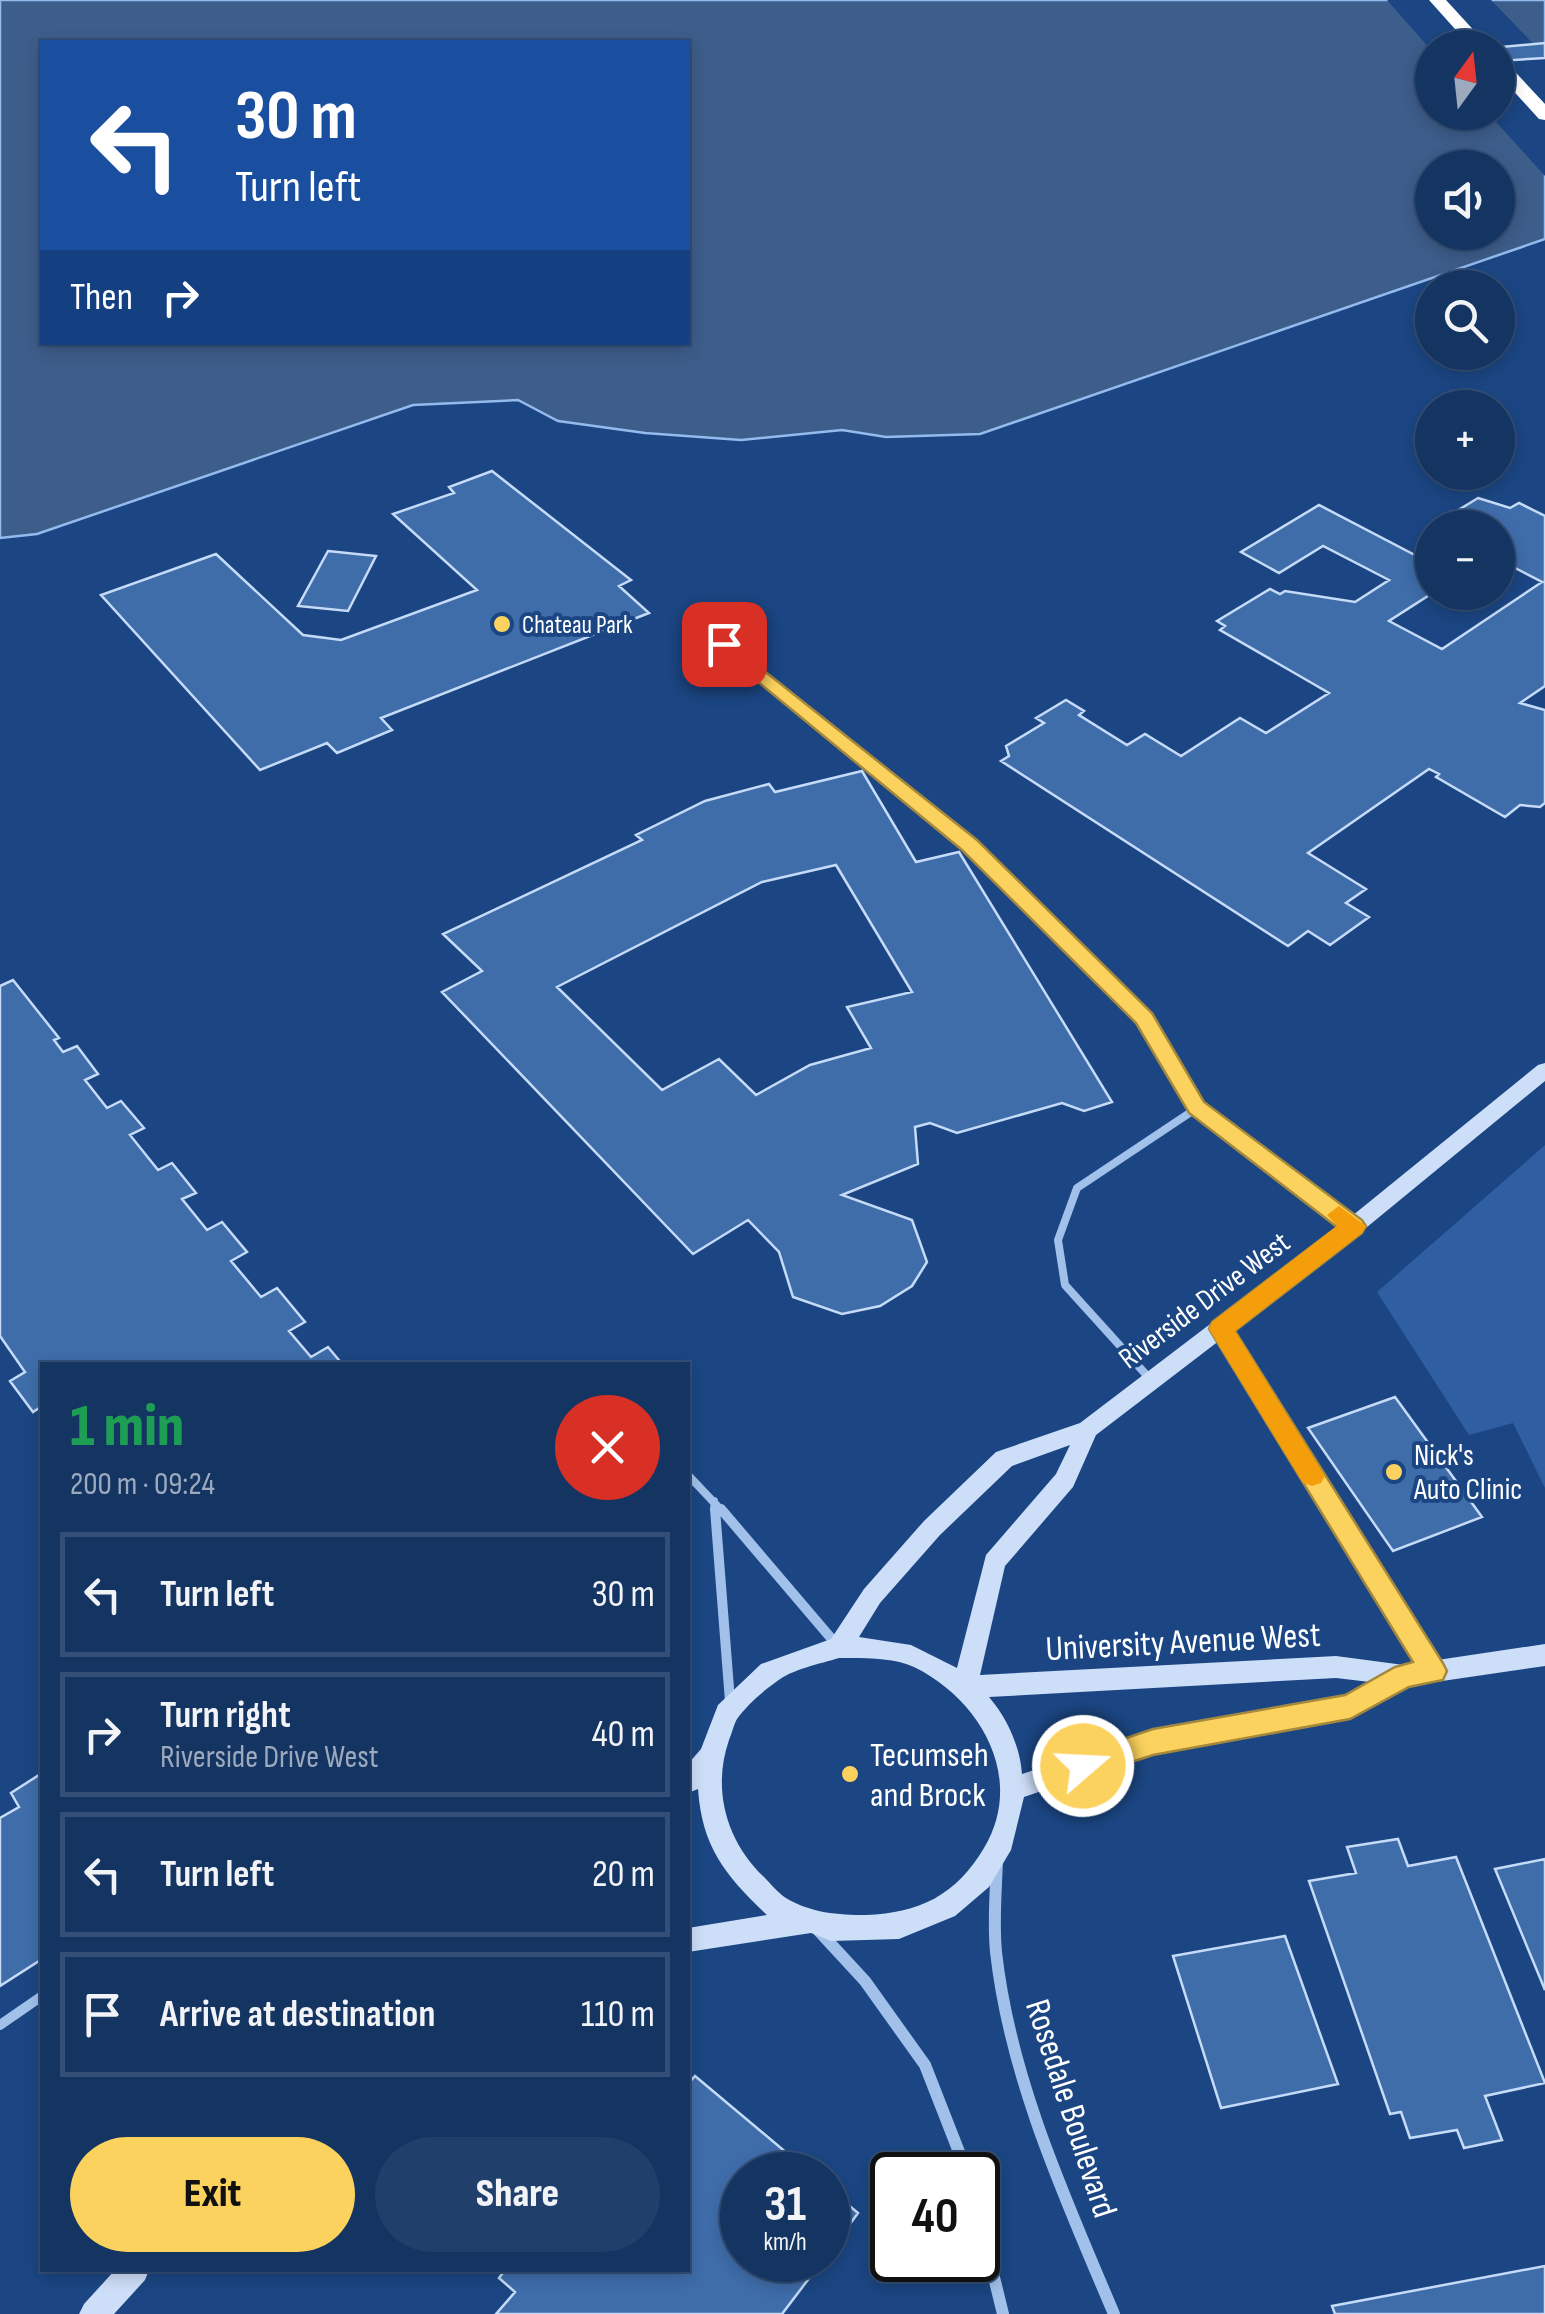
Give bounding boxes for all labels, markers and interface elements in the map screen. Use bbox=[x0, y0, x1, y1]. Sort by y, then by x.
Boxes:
north arrow bbox=[1415, 30, 1515, 130]
map controls bbox=[1415, 30, 1515, 610]
text: 30 m bbox=[235, 75, 357, 159]
icon: left bbox=[70, 80, 200, 210]
button: sound bbox=[1415, 150, 1515, 250]
text: Turn left bbox=[235, 160, 361, 215]
icon: right bbox=[153, 270, 208, 325]
button: search bbox=[1415, 270, 1515, 370]
text: Then bbox=[70, 275, 133, 320]
button: + bbox=[1415, 390, 1515, 490]
button: − bbox=[1415, 510, 1515, 610]
pin bbox=[682, 602, 767, 687]
place label: Chateau Park bbox=[522, 610, 633, 641]
marker: Chateau Park bbox=[491, 613, 513, 635]
icon: arrive bbox=[697, 617, 752, 672]
street label: Riverside Drive West bbox=[1112, 1225, 1297, 1377]
text: 1 min bbox=[70, 1391, 184, 1463]
button: close bbox=[555, 1395, 660, 1500]
place label: Nick's Auto Clinic bbox=[1413, 1438, 1522, 1508]
marker: Nick's Auto Clinic bbox=[1383, 1461, 1405, 1483]
text: 200 m · 09:24 bbox=[70, 1465, 215, 1504]
icon: left bbox=[75, 1567, 130, 1622]
text: Turn left bbox=[160, 1572, 274, 1617]
text: 30 m bbox=[592, 1572, 655, 1617]
street label: University Avenue West bbox=[1045, 1614, 1322, 1671]
text: Turn right bbox=[160, 1693, 291, 1738]
icon: right bbox=[75, 1707, 130, 1762]
text: 40 m bbox=[592, 1712, 655, 1757]
position arrow bbox=[1031, 1714, 1135, 1818]
place label: Tecumseh and Brock bbox=[870, 1734, 989, 1817]
text: Riverside Drive West bbox=[160, 1738, 379, 1777]
marker: Tecumseh and Brock bbox=[839, 1763, 861, 1785]
icon: left bbox=[75, 1847, 130, 1902]
text: Turn left bbox=[160, 1852, 274, 1897]
text: 20 m bbox=[592, 1852, 655, 1897]
icon: arrive bbox=[75, 1987, 130, 2042]
text: Arrive at destination bbox=[160, 1992, 435, 2037]
text: 110 m bbox=[581, 1992, 655, 2037]
street label: Rosedale Boulevard bbox=[1015, 1994, 1126, 2223]
button: Exit bbox=[70, 2137, 355, 2252]
button: Share bbox=[375, 2137, 660, 2252]
speed limit sign: 40 bbox=[870, 2152, 1000, 2282]
text: 31 bbox=[764, 2175, 806, 2235]
text: km/h bbox=[763, 2227, 807, 2258]

